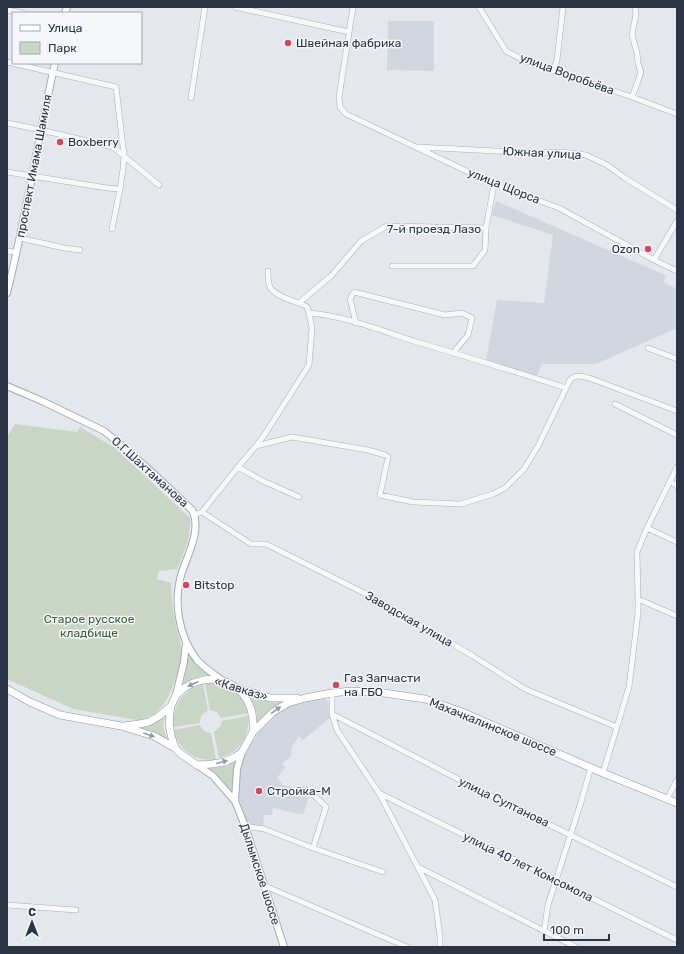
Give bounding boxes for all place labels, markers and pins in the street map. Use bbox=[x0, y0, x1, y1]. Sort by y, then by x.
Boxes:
place label: Швейная фабрика bbox=[296, 36, 401, 50]
marker: Швейная фабрика bbox=[283, 38, 293, 48]
place label: Boxberry bbox=[68, 135, 119, 149]
marker: Boxberry bbox=[55, 137, 65, 147]
place label: Ozon bbox=[612, 242, 640, 256]
marker: Ozon bbox=[643, 244, 653, 254]
place label: Bitstop bbox=[194, 578, 234, 592]
marker: Bitstop bbox=[181, 580, 191, 590]
place label: Газ Запчасти на ГБО bbox=[344, 671, 420, 699]
marker: Газ Запчасти на ГБО bbox=[331, 680, 341, 690]
place label: Стройка-М bbox=[267, 784, 331, 798]
marker: Стройка-М bbox=[254, 786, 264, 796]

